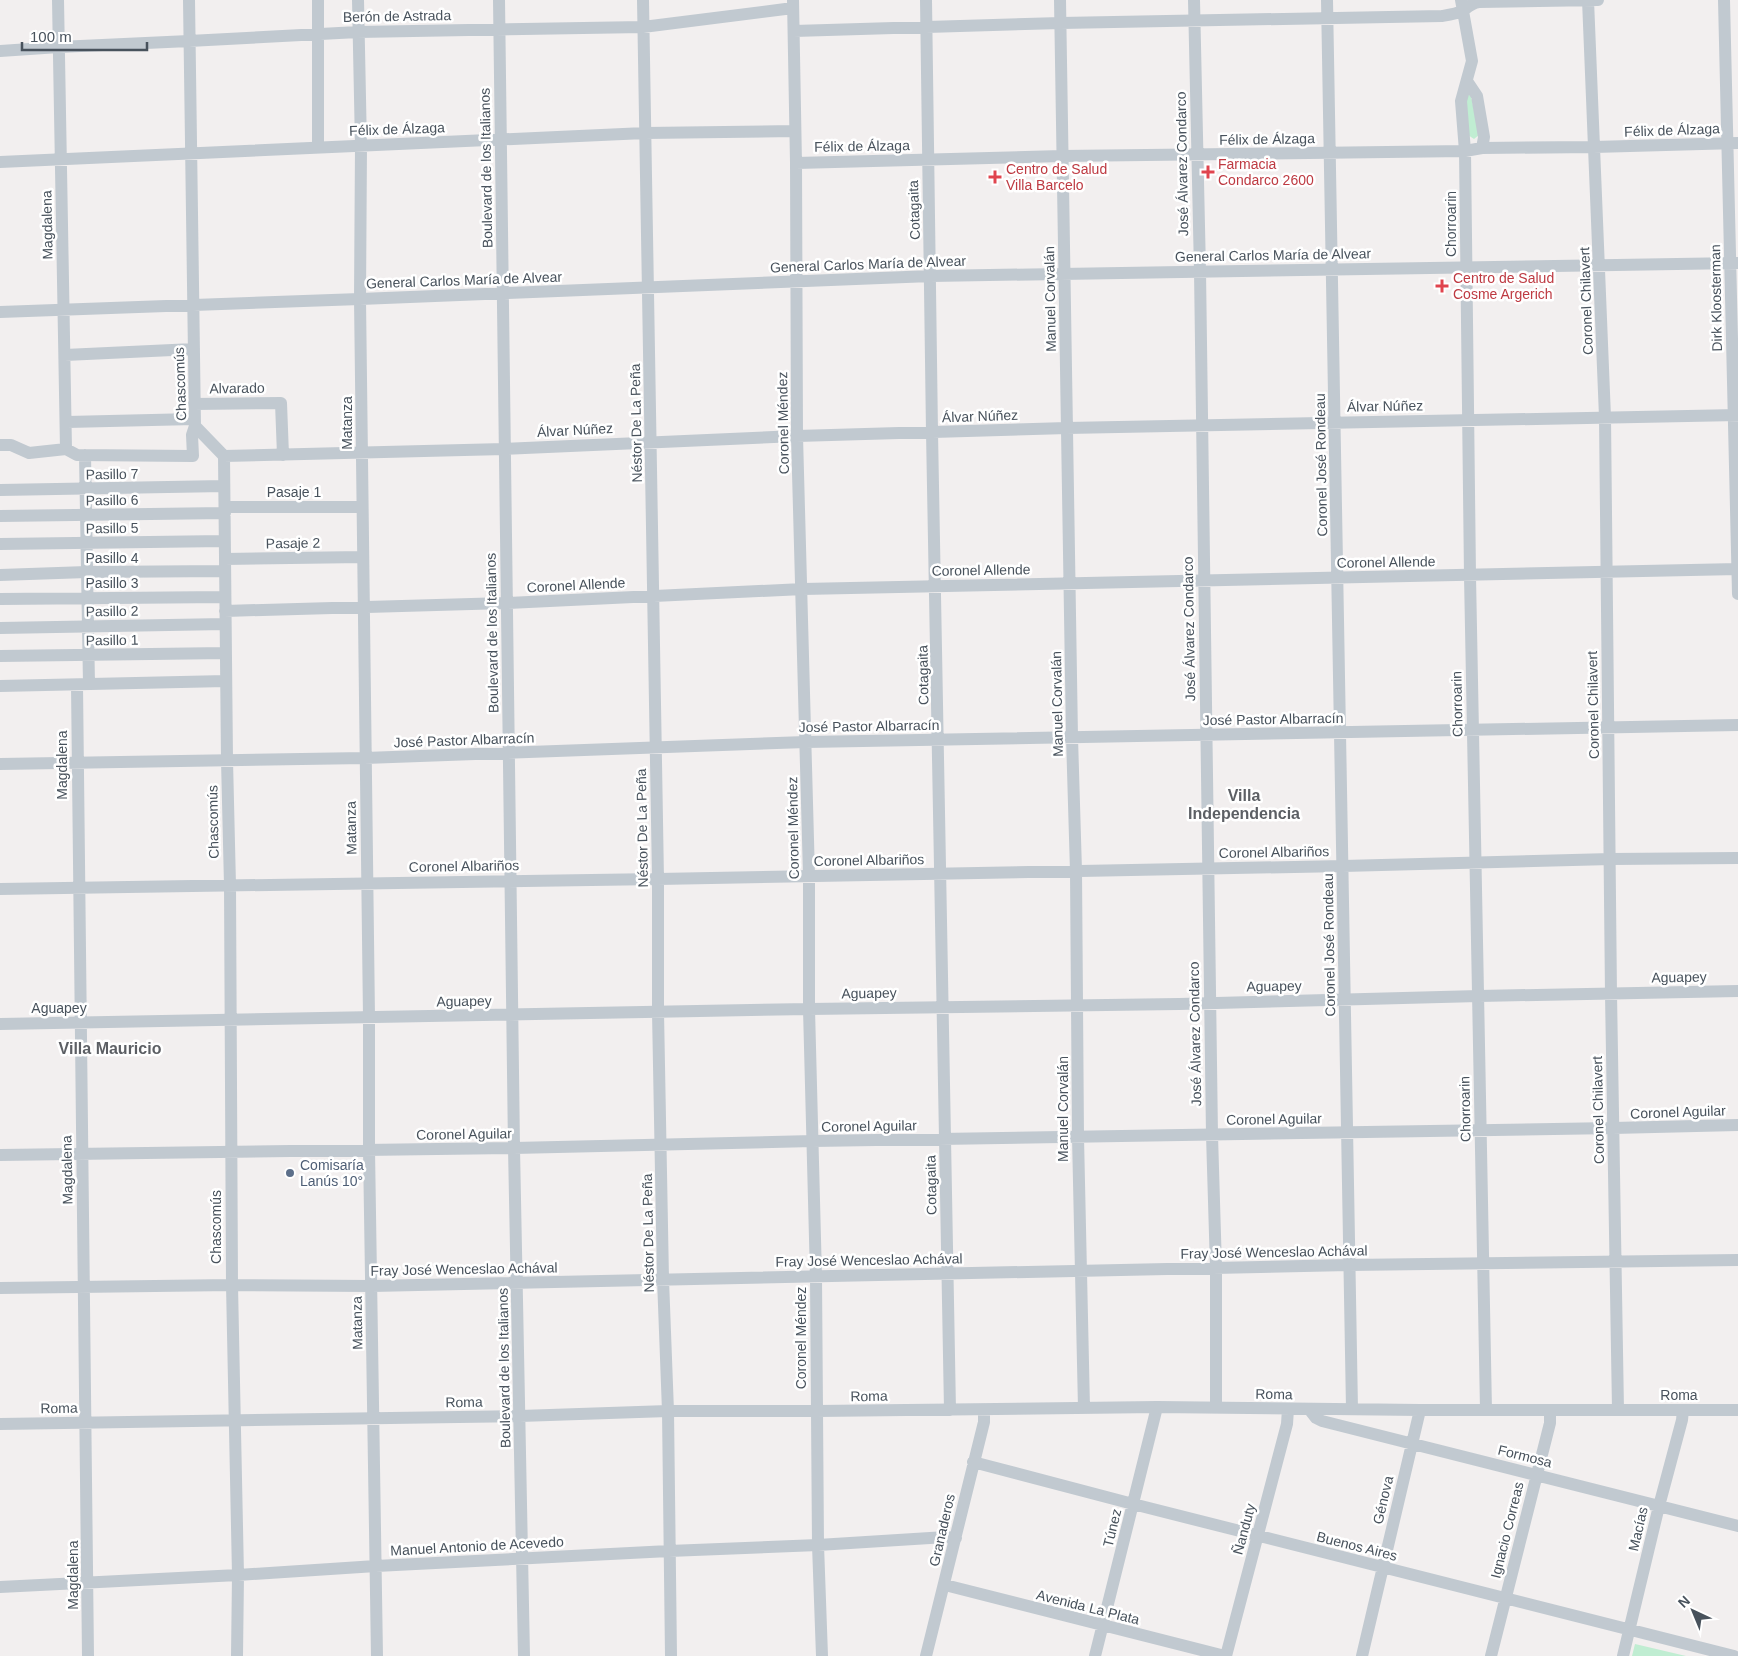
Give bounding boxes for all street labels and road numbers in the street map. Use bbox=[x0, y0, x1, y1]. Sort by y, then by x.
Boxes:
street label: Berón de Astrada bbox=[343, 7, 451, 25]
street label: Boulevard de los Italianos bbox=[477, 88, 495, 248]
street label: José Álvarez Condarco bbox=[1173, 91, 1191, 237]
street label: Félix de Álzaga bbox=[349, 119, 445, 139]
street label: Félix de Álzaga bbox=[1624, 120, 1720, 140]
street label: Félix de Álzaga bbox=[1219, 130, 1315, 148]
street label: Félix de Álzaga bbox=[814, 137, 910, 155]
street label: Cotagaita bbox=[905, 180, 923, 240]
street label: Magdalena bbox=[38, 190, 56, 260]
street label: Chorroarin bbox=[1443, 191, 1459, 257]
street label: Dirk Kloosterman bbox=[1707, 244, 1725, 352]
street label: General Carlos María de Alvear bbox=[1175, 245, 1372, 265]
street label: Manuel Corvalán bbox=[1041, 246, 1059, 352]
street label: Coronel Chilavert bbox=[1576, 247, 1596, 355]
street label: General Carlos María de Alvear bbox=[770, 253, 967, 275]
street label: General Carlos María de Alvear bbox=[366, 269, 563, 291]
street label: Chascomús bbox=[171, 347, 189, 421]
street label: Néstor De La Peña bbox=[627, 363, 645, 483]
street label: Coronel Méndez bbox=[774, 372, 792, 474]
street label: Alvarado bbox=[209, 380, 265, 396]
street label: Coronel José Rondeau bbox=[1312, 393, 1330, 537]
street label: Matanza bbox=[339, 396, 355, 450]
street label: Álvar Núñez bbox=[1347, 397, 1423, 415]
street label: Álvar Núñez bbox=[942, 407, 1018, 425]
street label: Álvar Núñez bbox=[537, 420, 613, 440]
street label: Pasillo 7 bbox=[85, 466, 139, 482]
street label: Pasaje 1 bbox=[267, 484, 321, 500]
street label: Pasillo 6 bbox=[85, 492, 139, 508]
street label: Pasillo 5 bbox=[85, 520, 139, 536]
street label: Pasaje 2 bbox=[266, 535, 321, 551]
street label: Pasillo 4 bbox=[86, 550, 139, 566]
street label: Boulevard de los Italianos bbox=[483, 553, 501, 713]
street label: Coronel Allende bbox=[1336, 553, 1436, 571]
street label: José Álvarez Condarco bbox=[1180, 556, 1198, 702]
street label: Coronel Allende bbox=[931, 561, 1031, 579]
street label: Coronel Allende bbox=[526, 574, 626, 596]
street label: Pasillo 3 bbox=[86, 575, 139, 591]
street label: Pasillo 2 bbox=[85, 603, 139, 619]
street label: Pasillo 1 bbox=[85, 632, 139, 648]
street label: Cotagaita bbox=[914, 645, 932, 705]
street label: Manuel Corvalán bbox=[1048, 651, 1066, 757]
street label: Coronel Chilavert bbox=[1584, 651, 1602, 759]
street label: Chorroarin bbox=[1448, 671, 1466, 737]
street label: José Pastor Albarracín bbox=[1202, 710, 1344, 728]
street label: José Pastor Albarracín bbox=[798, 717, 940, 735]
street label: Magdalena bbox=[54, 730, 70, 800]
street label: José Pastor Albarracín bbox=[393, 730, 535, 750]
street label: Néstor De La Peña bbox=[633, 768, 651, 888]
street label: Coronel Méndez bbox=[784, 777, 802, 879]
street label: Chascomús bbox=[204, 785, 222, 859]
street label: Matanza bbox=[343, 801, 359, 855]
street label: Coronel Albariños bbox=[1219, 843, 1329, 861]
street label: Coronel Albariños bbox=[814, 851, 924, 869]
street label: Coronel Albariños bbox=[409, 857, 519, 875]
street label: Coronel José Rondeau bbox=[1320, 873, 1338, 1017]
street label: José Álvarez Condarco bbox=[1186, 961, 1204, 1107]
street label: Aguapey bbox=[1651, 969, 1707, 985]
street label: Aguapey bbox=[1246, 978, 1302, 994]
street label: Aguapey bbox=[841, 985, 897, 1001]
street label: Aguapey bbox=[436, 993, 492, 1009]
street label: Aguapey bbox=[31, 1000, 87, 1016]
street label: Manuel Corvalán bbox=[1055, 1056, 1071, 1162]
street label: Coronel Chilavert bbox=[1589, 1056, 1607, 1164]
street label: Chorroarin bbox=[1456, 1076, 1474, 1142]
street label: Coronel Aguilar bbox=[1630, 1102, 1726, 1122]
street label: Coronel Aguilar bbox=[1226, 1110, 1322, 1128]
street label: Coronel Aguilar bbox=[821, 1117, 917, 1135]
street label: Coronel Aguilar bbox=[416, 1125, 512, 1143]
street label: Magdalena bbox=[58, 1135, 76, 1205]
street label: Cotagaita bbox=[922, 1155, 940, 1215]
street label: Néstor De La Peña bbox=[639, 1173, 657, 1293]
street label: Chascomús bbox=[208, 1190, 224, 1264]
street label: Fray José Wenceslao Achával bbox=[1180, 1242, 1368, 1262]
street label: Fray José Wenceslao Achával bbox=[775, 1250, 963, 1270]
street label: Fray José Wenceslao Achával bbox=[370, 1259, 558, 1279]
street label: Coronel Méndez bbox=[793, 1287, 809, 1389]
street label: Boulevard de los Italianos bbox=[495, 1288, 513, 1448]
street label: Matanza bbox=[349, 1296, 365, 1350]
street label: Roma bbox=[1255, 1386, 1293, 1402]
street label: Roma bbox=[1660, 1387, 1698, 1403]
street label: Roma bbox=[850, 1388, 888, 1404]
street label: Roma bbox=[445, 1394, 483, 1410]
street label: Roma bbox=[40, 1400, 78, 1416]
street label: Formosa bbox=[1496, 1442, 1554, 1470]
street label: Génova bbox=[1370, 1474, 1396, 1526]
street label: Ignacio Correas bbox=[1487, 1480, 1527, 1580]
street label: Granaderos bbox=[926, 1492, 958, 1568]
street label: Ñanduty bbox=[1230, 1502, 1258, 1556]
street label: Macías bbox=[1625, 1505, 1651, 1553]
street label: Túnez bbox=[1100, 1507, 1124, 1549]
street label: Buenos Aires bbox=[1315, 1528, 1399, 1564]
street label: Manuel Antonio de Acevedo bbox=[390, 1533, 564, 1559]
street label: Magdalena bbox=[65, 1540, 81, 1610]
street label: Avenida La Plata bbox=[1035, 1586, 1141, 1628]

